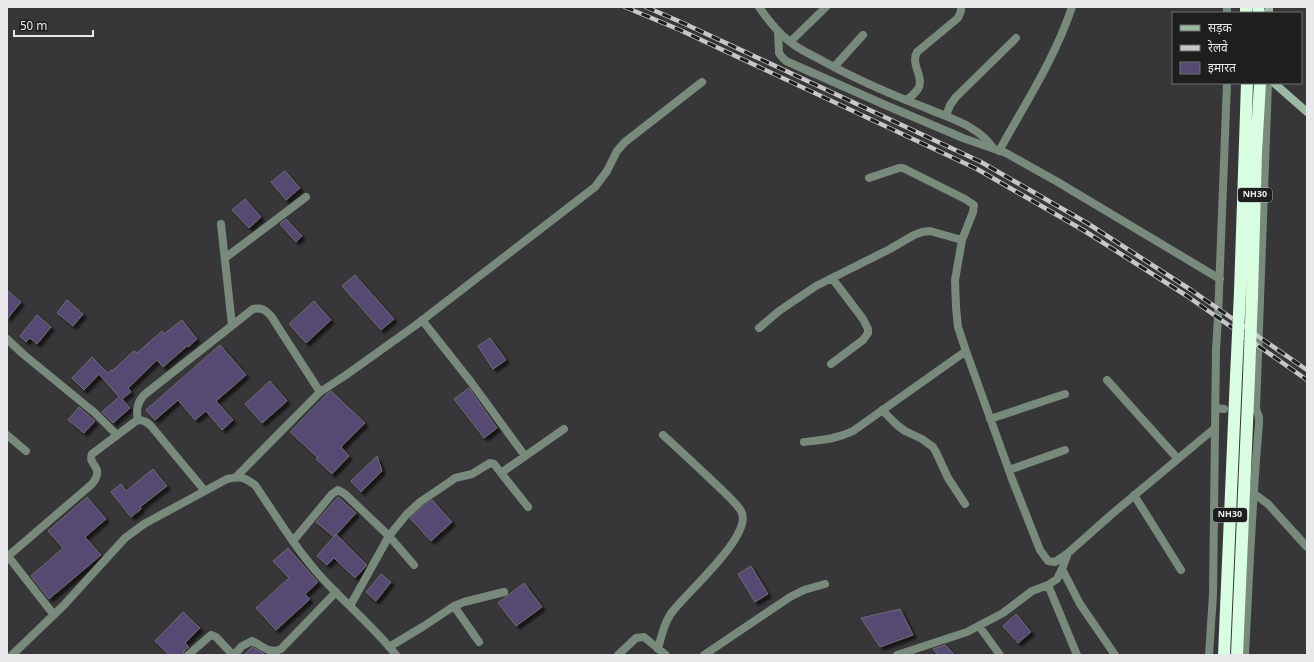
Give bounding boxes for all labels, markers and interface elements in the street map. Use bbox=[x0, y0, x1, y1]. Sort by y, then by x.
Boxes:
scale bar bbox=[14, 12, 93, 38]
legend bbox=[1172, 12, 1302, 84]
text: 50 m bbox=[20, 19, 48, 35]
text: सड़क bbox=[1208, 21, 1233, 37]
text: रेलवे bbox=[1208, 40, 1228, 57]
text: इमारत bbox=[1208, 61, 1237, 77]
road number: NH30 bbox=[1238, 188, 1272, 202]
road number: NH30 bbox=[1213, 508, 1247, 522]

